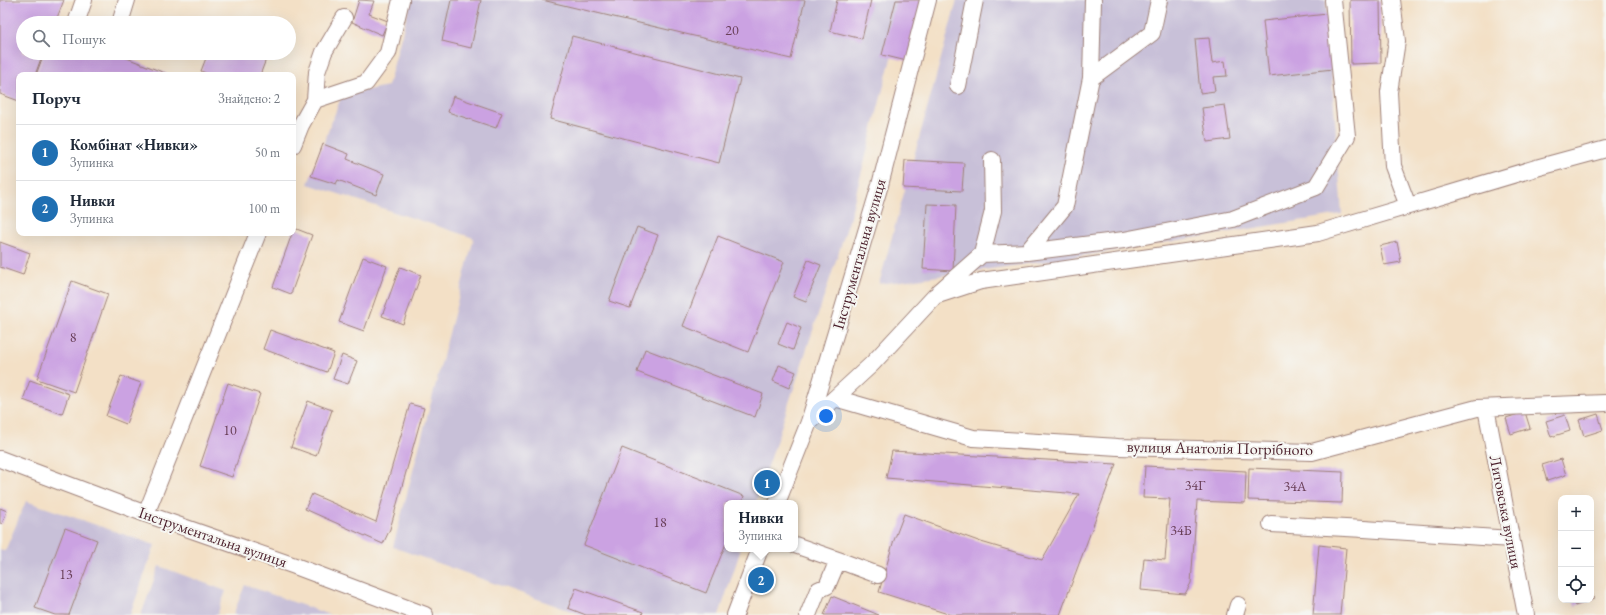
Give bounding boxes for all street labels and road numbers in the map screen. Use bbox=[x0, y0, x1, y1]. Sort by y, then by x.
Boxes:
street label: Інструментальна вулиця bbox=[827, 176, 891, 332]
street label: вулиця Анатолія Погрібного bbox=[1127, 436, 1313, 460]
street label: Литовська вулиця bbox=[1485, 453, 1527, 571]
street label: Інструментальна вулиця bbox=[136, 502, 290, 572]

